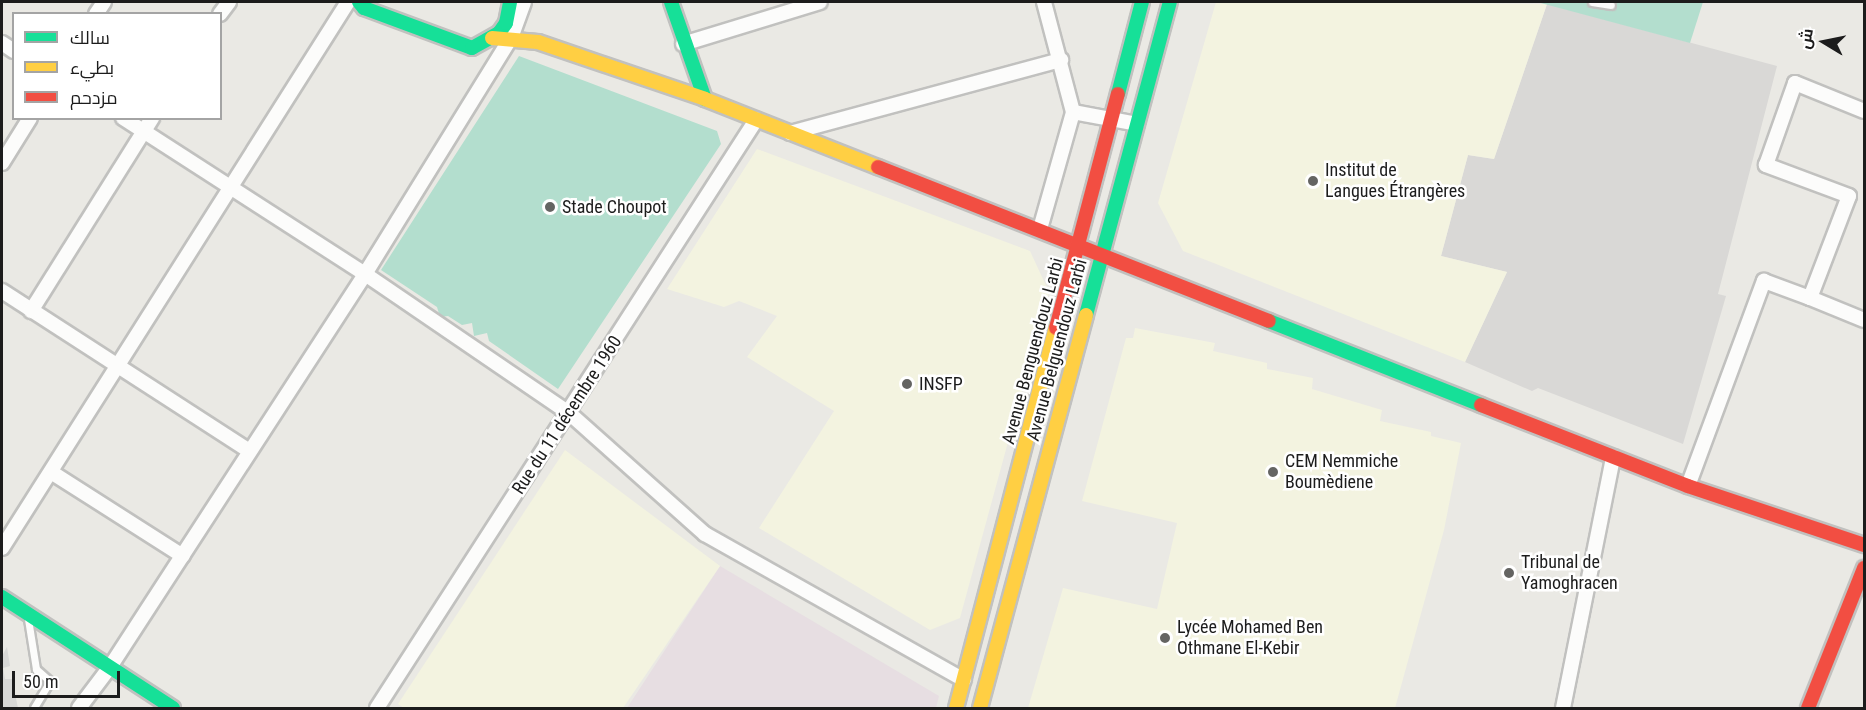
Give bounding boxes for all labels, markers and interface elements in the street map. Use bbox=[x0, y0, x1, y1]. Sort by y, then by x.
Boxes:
legend bbox=[12, 12, 222, 120]
north arrow bbox=[1794, 12, 1854, 72]
text: سالك bbox=[70, 27, 110, 48]
text: ش bbox=[1795, 27, 1817, 51]
text: بطيء bbox=[70, 57, 114, 78]
text: مزدحم bbox=[70, 87, 118, 108]
place label: Institut de Langues Étrangères bbox=[1325, 160, 1465, 202]
marker: Institut de Langues Étrangères bbox=[1306, 174, 1320, 188]
place label: Stade Choupot bbox=[562, 196, 667, 218]
marker: Stade Choupot bbox=[543, 200, 557, 214]
street label: Avenue Benguendouz Larbi bbox=[998, 255, 1068, 447]
street label: Avenue Belguendouz Larbi bbox=[1022, 257, 1092, 443]
street label: Rue du 11 décembre 1960 bbox=[508, 332, 626, 498]
place label: INSFP bbox=[919, 373, 963, 395]
marker: INSFP bbox=[900, 377, 914, 391]
place label: CEM Nemmiche Boumèdiene bbox=[1285, 451, 1398, 494]
marker: CEM Nemmiche Boumèdiene bbox=[1266, 465, 1280, 479]
place label: Tribunal de Yamoghracen bbox=[1521, 552, 1618, 594]
marker: Tribunal de Yamoghracen bbox=[1502, 566, 1516, 580]
place label: Lycée Mohamed Ben Othmane El-Kebir bbox=[1177, 617, 1323, 660]
marker: Lycée Mohamed Ben Othmane El-Kebir bbox=[1158, 631, 1172, 645]
scale bar bbox=[15, 659, 123, 697]
text: 50 m bbox=[23, 671, 58, 692]

